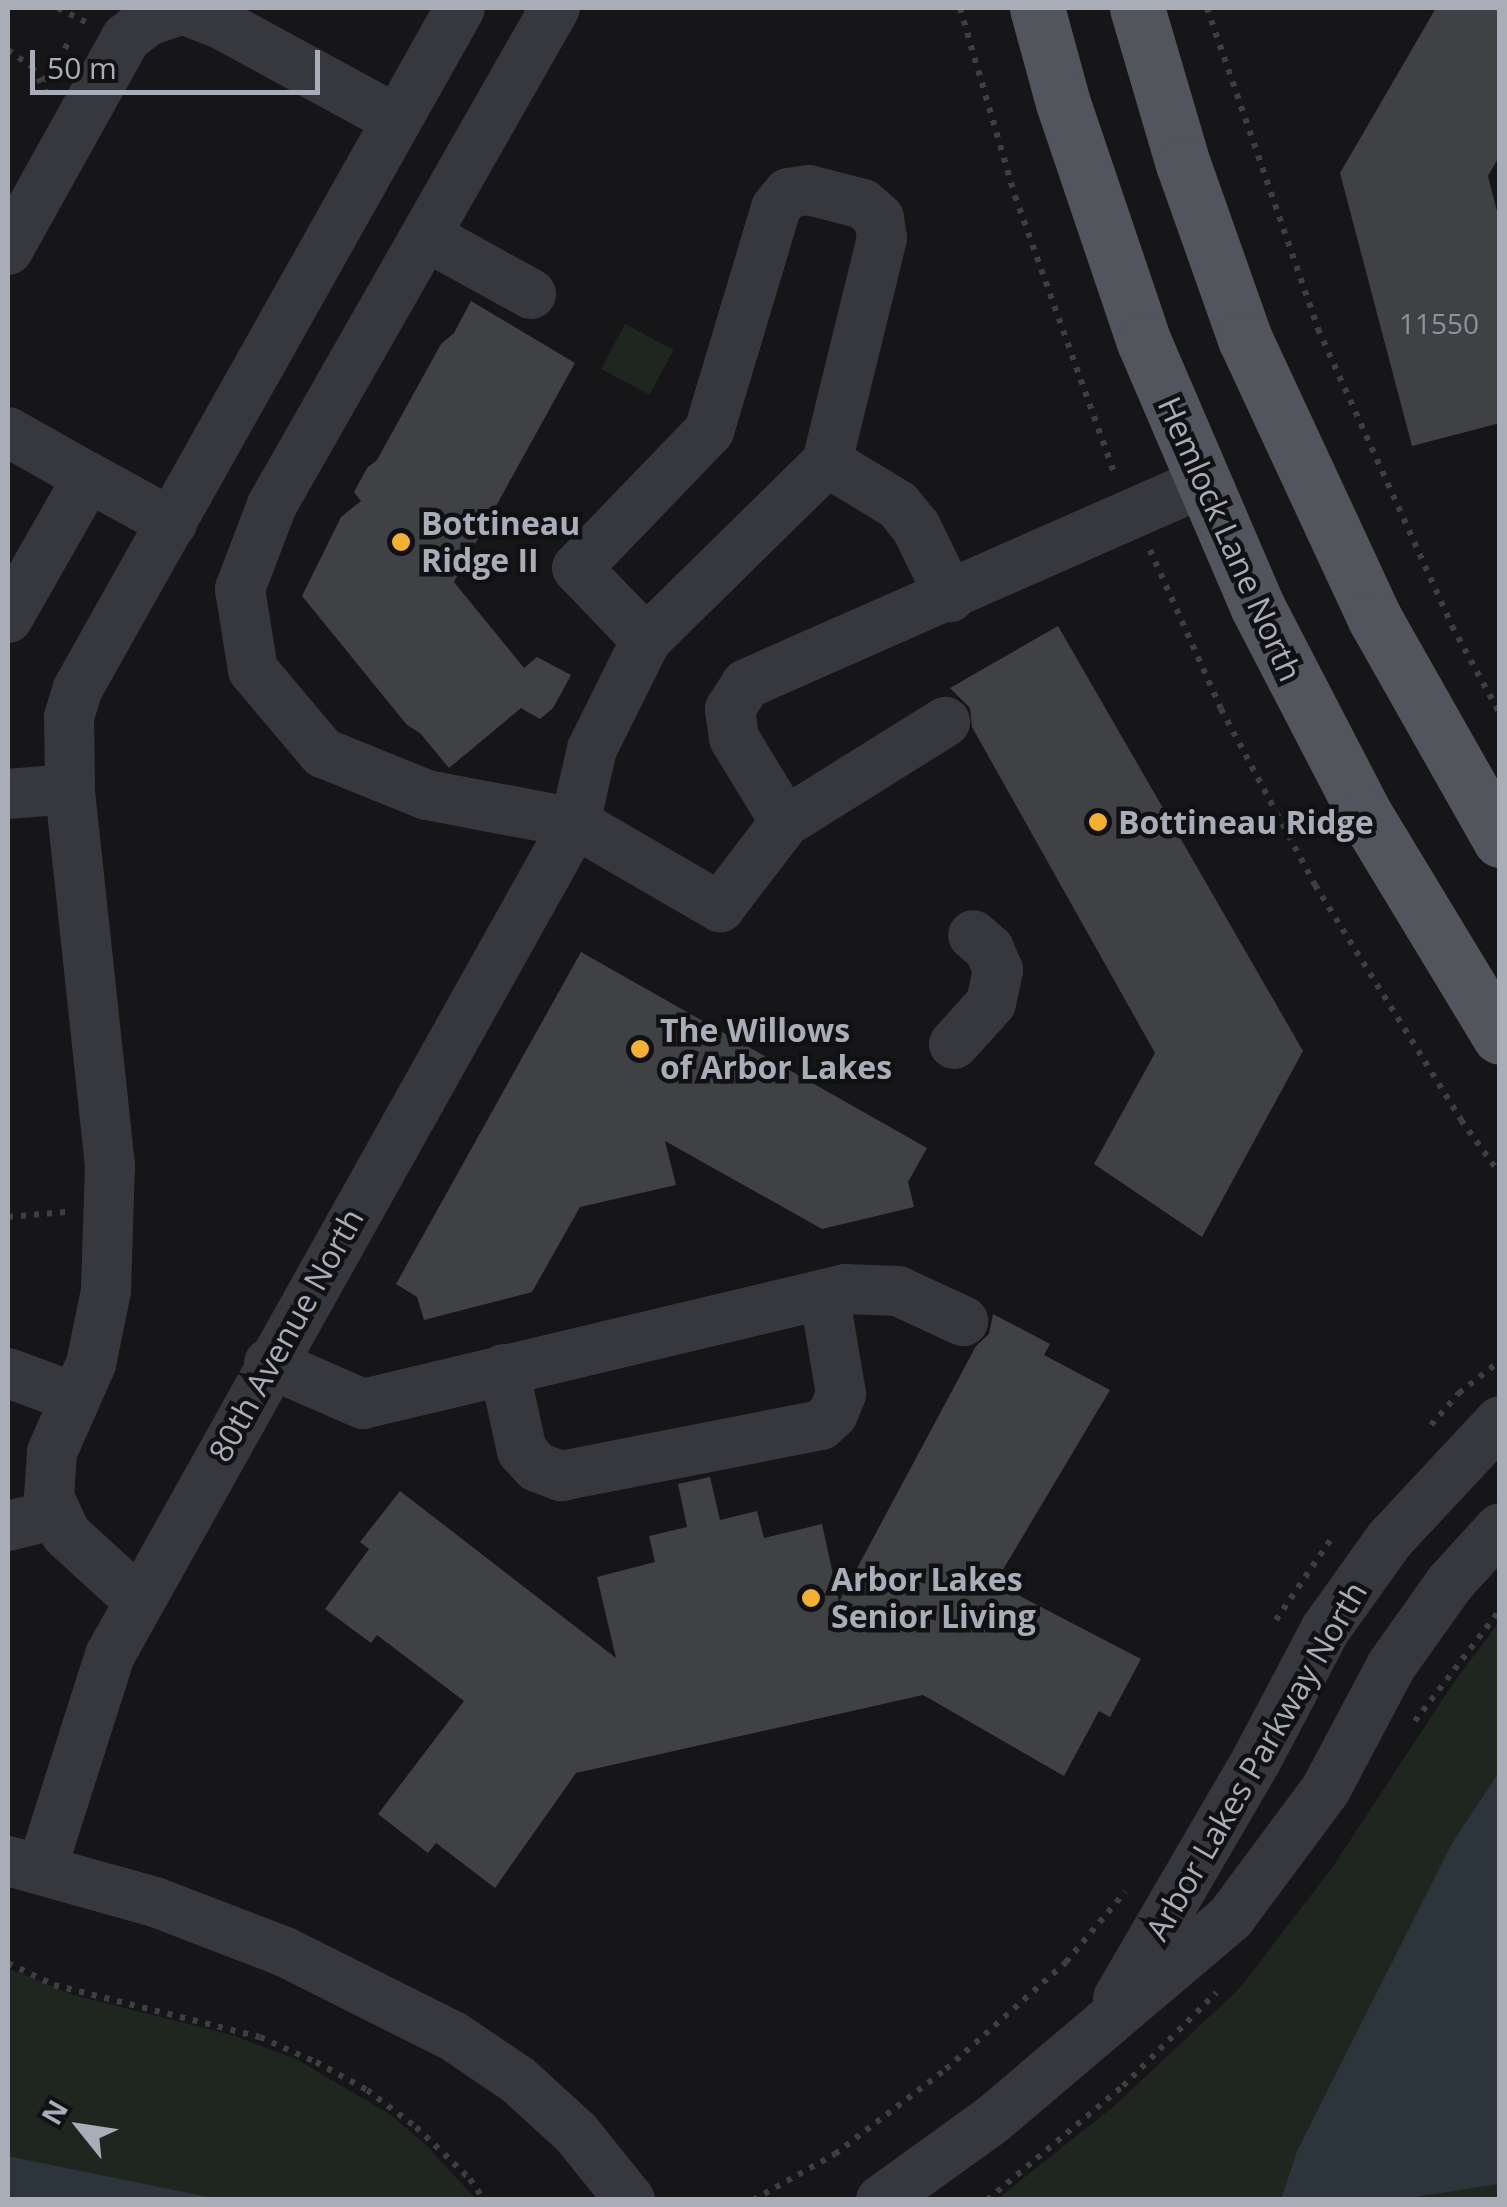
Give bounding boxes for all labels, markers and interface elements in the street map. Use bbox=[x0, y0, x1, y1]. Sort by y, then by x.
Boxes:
scale bar bbox=[35, 30, 325, 92]
text: 50 m bbox=[47, 47, 117, 88]
house number: 11550 bbox=[1399, 306, 1479, 340]
street label: Hemlock Lane North bbox=[1150, 391, 1310, 687]
place label: Bottineau Ridge II bbox=[421, 505, 580, 580]
marker: Bottineau Ridge II bbox=[390, 531, 412, 553]
place label: Bottineau Ridge bbox=[1118, 803, 1374, 841]
marker: Bottineau Ridge bbox=[1087, 811, 1109, 833]
place label: The Willows of Arbor Lakes bbox=[660, 1012, 892, 1087]
marker: The Willows of Arbor Lakes bbox=[629, 1038, 651, 1060]
street label: 80th Avenue North bbox=[201, 1202, 371, 1468]
place label: Arbor Lakes Senior Living bbox=[831, 1561, 1036, 1636]
street label: Arbor Lakes Parkway North bbox=[1137, 1575, 1375, 1947]
marker: Arbor Lakes Senior Living bbox=[800, 1587, 822, 1609]
north arrow bbox=[30, 2077, 130, 2177]
text: N bbox=[32, 2093, 76, 2131]

